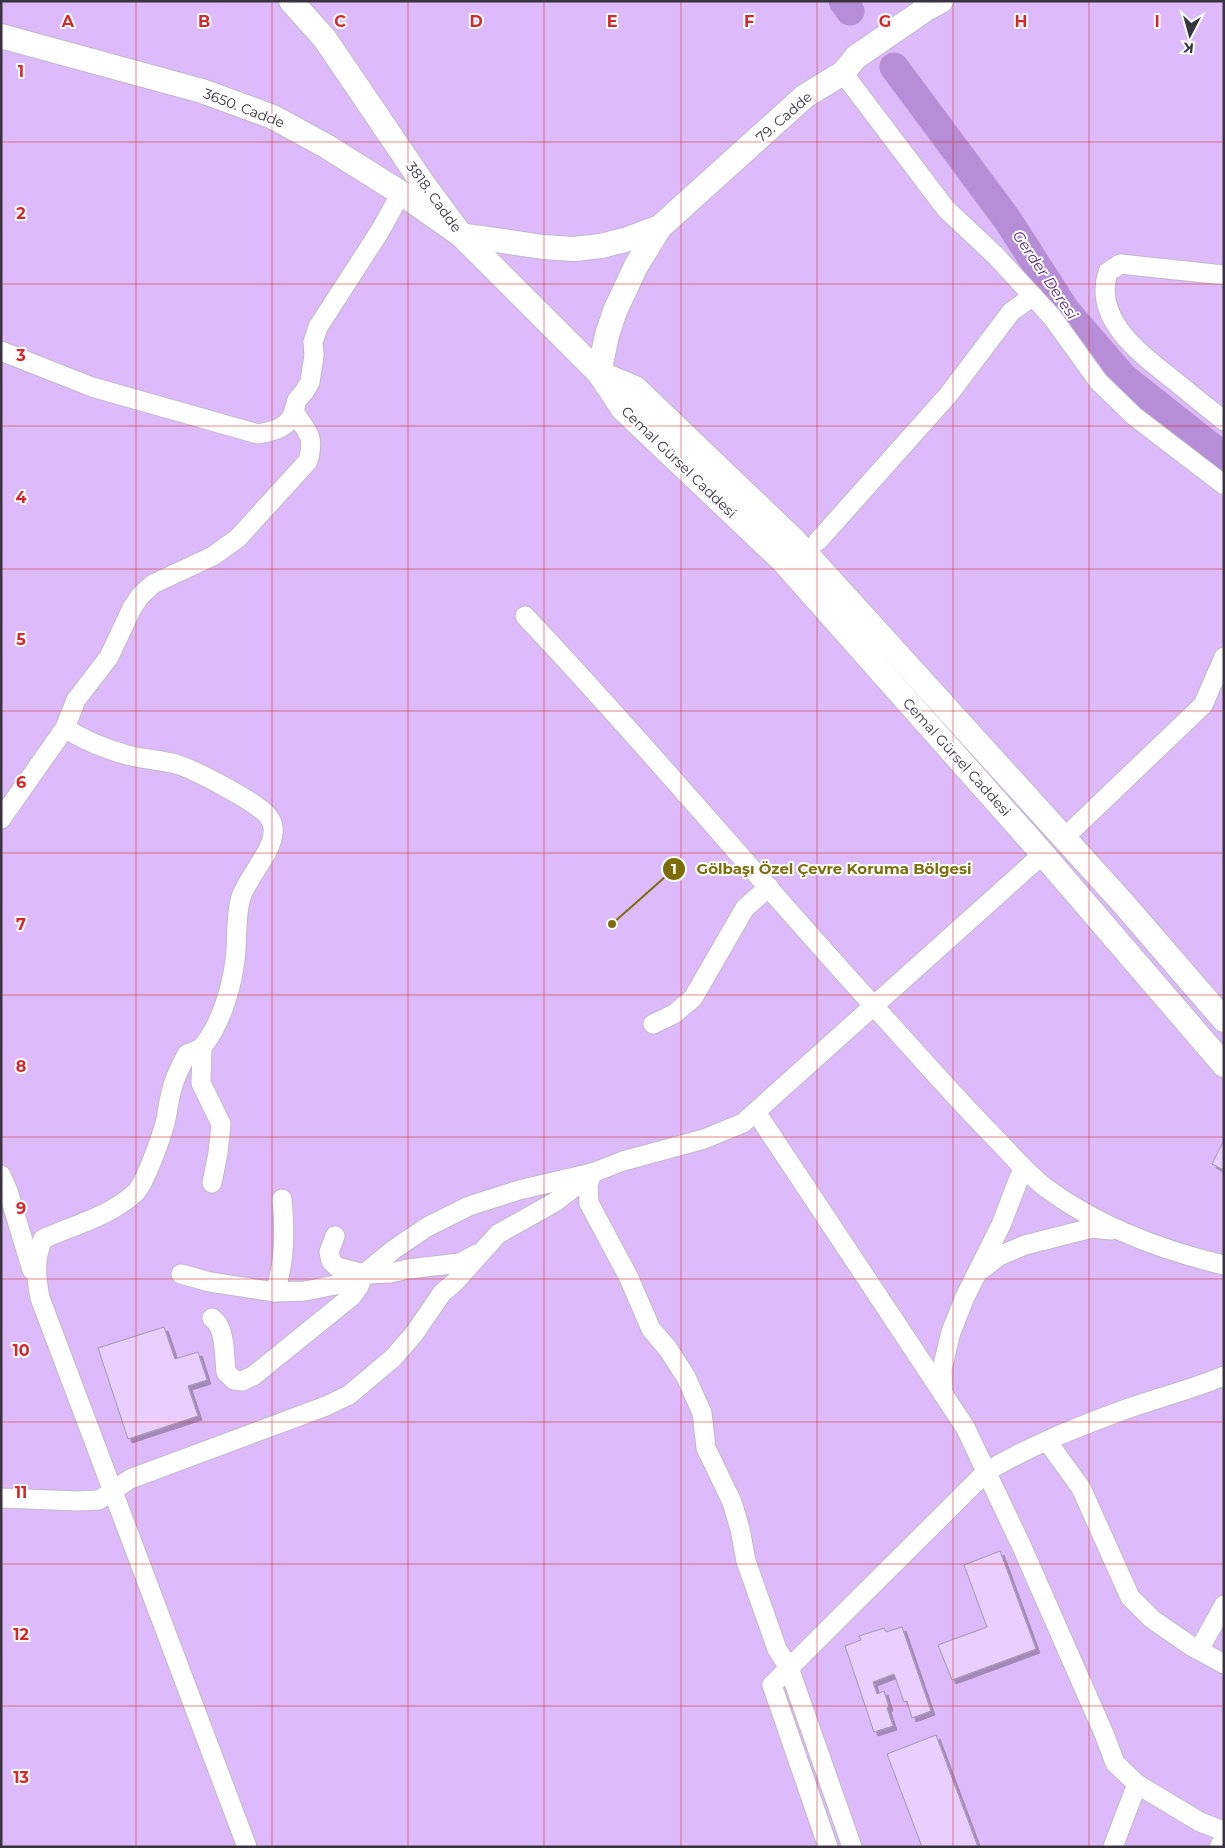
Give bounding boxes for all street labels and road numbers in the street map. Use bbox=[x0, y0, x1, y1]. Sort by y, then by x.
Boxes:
street label: 3650. Cadde bbox=[201, 84, 287, 132]
street label: 79. Cadde bbox=[752, 88, 816, 146]
street label: 3818. Cadde bbox=[402, 158, 466, 236]
street label: Cemal Gürsel Caddesi bbox=[618, 402, 740, 522]
street label: Cemal Gürsel Caddesi bbox=[899, 694, 1015, 820]

